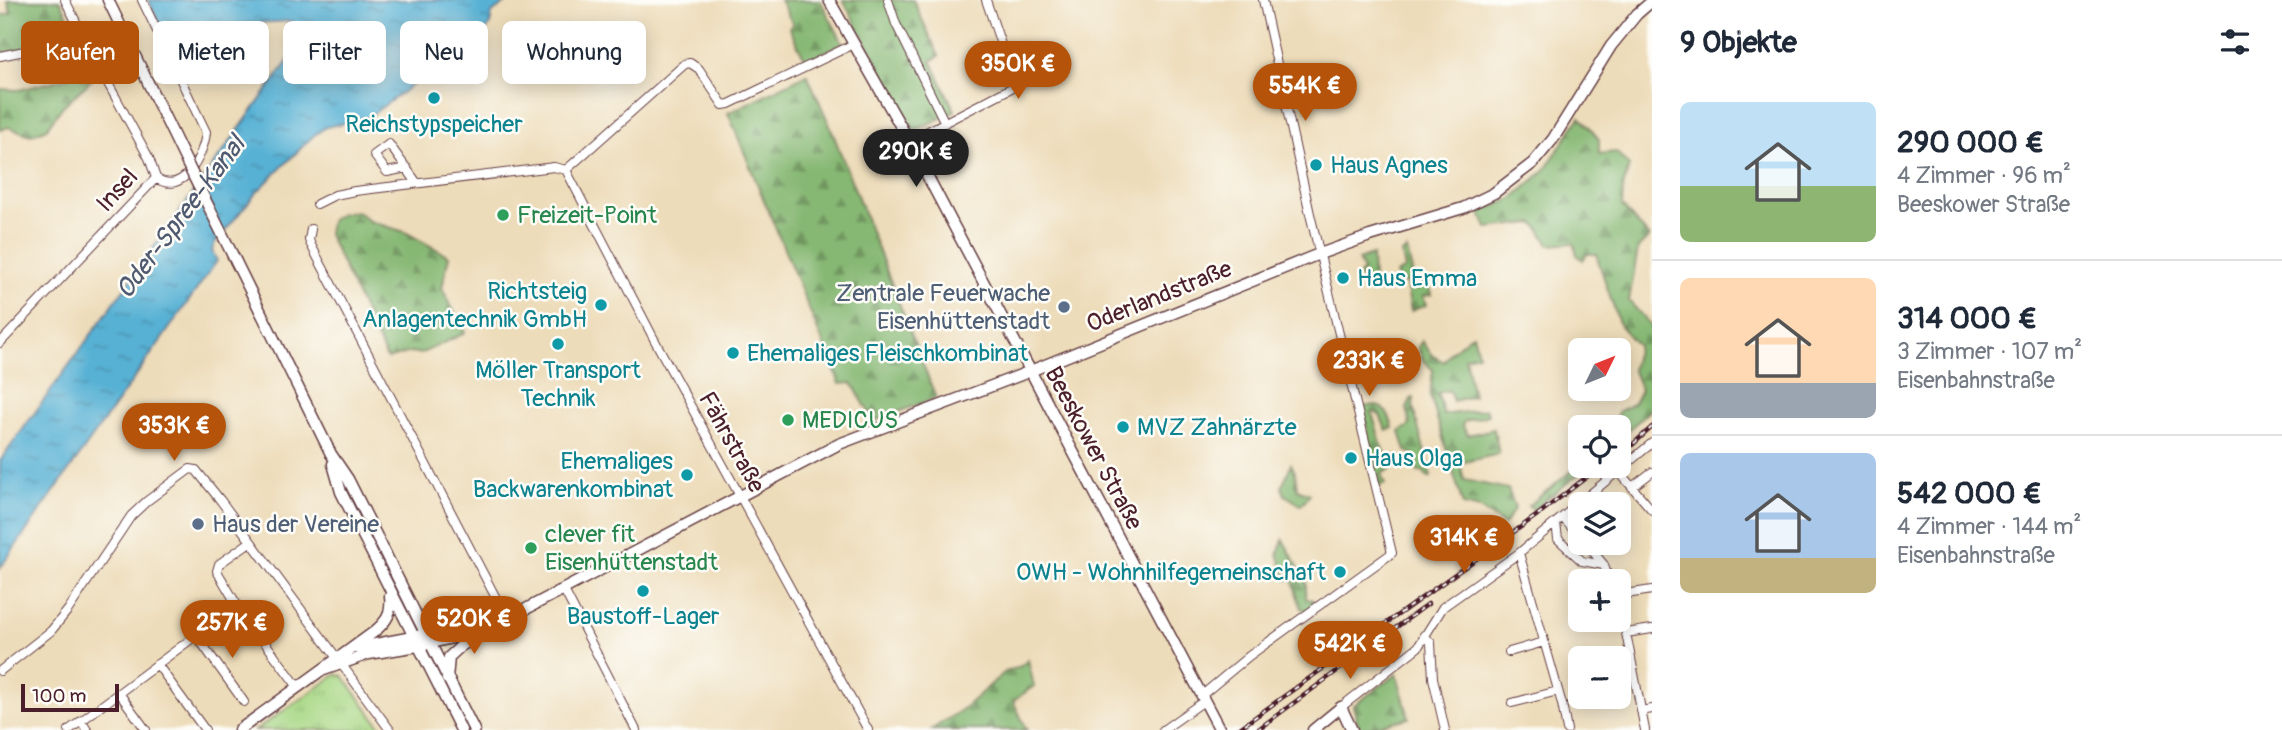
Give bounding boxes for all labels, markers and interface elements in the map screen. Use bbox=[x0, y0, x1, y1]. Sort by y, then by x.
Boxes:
chip: Kaufen bbox=[21, 21, 139, 84]
chip: Mieten bbox=[153, 21, 269, 84]
chip: Filter bbox=[283, 21, 386, 84]
chip: Neu bbox=[400, 21, 488, 84]
chip: Wohnung bbox=[502, 21, 646, 84]
icon: filters bbox=[2216, 23, 2254, 61]
text: 9 Objekte bbox=[1680, 24, 1797, 61]
pin: 350K € bbox=[961, 42, 1075, 101]
text: 350K € bbox=[980, 49, 1056, 78]
pin: 554K € bbox=[1248, 64, 1362, 123]
text: 554K € bbox=[1269, 71, 1341, 100]
marker: Reichstypspeicher bbox=[426, 90, 442, 106]
place label: Reichstypspeicher bbox=[345, 110, 523, 139]
text: 290 000 € bbox=[1897, 124, 2044, 161]
water label: Oder-Spree-Kanal bbox=[109, 128, 254, 305]
pin: 290K € bbox=[859, 130, 973, 189]
icon: home bbox=[1736, 130, 1820, 214]
text: 290K € bbox=[879, 137, 953, 166]
place label: Haus Agnes bbox=[1330, 151, 1448, 180]
marker: Haus Agnes bbox=[1308, 157, 1324, 173]
text: 4 Zimmer · 96 m² bbox=[1897, 161, 2071, 190]
street label: Insel bbox=[90, 163, 144, 218]
text: Beeskower Straße bbox=[1897, 190, 2070, 219]
place label: Freizeit-Point bbox=[517, 201, 657, 230]
marker: Freizeit-Point bbox=[495, 207, 511, 223]
street label: Oderlandstraße bbox=[1082, 254, 1236, 339]
place label: Haus Emma bbox=[1357, 264, 1477, 293]
marker: Haus Emma bbox=[1335, 270, 1351, 286]
place label: Richtsteig Anlagentechnik GmbH bbox=[362, 277, 587, 334]
place label: Zentrale Feuerwache Eisenhüttenstadt bbox=[836, 279, 1050, 336]
marker: Richtsteig Anlagentechnik GmbH bbox=[593, 297, 609, 313]
marker: Zentrale Feuerwache Eisenhüttenstadt bbox=[1056, 299, 1072, 315]
text: 314 000 € bbox=[1897, 300, 2037, 337]
icon: home bbox=[1736, 306, 1820, 390]
marker: Möller Transport Technik bbox=[550, 336, 566, 352]
text: 3 Zimmer · 107 m² bbox=[1897, 337, 2082, 366]
pin: 233K € bbox=[1312, 338, 1426, 398]
north arrow bbox=[1568, 338, 1631, 401]
map controls bbox=[1568, 338, 1631, 709]
place label: Ehemaliges Fleischkombinat bbox=[747, 339, 1028, 368]
marker: Ehemaliges Fleischkombinat bbox=[725, 345, 741, 361]
text: 233K € bbox=[1333, 346, 1405, 375]
place label: Möller Transport Technik bbox=[475, 356, 641, 413]
street label: Beeskower Straße bbox=[1038, 362, 1149, 535]
text: Eisenbahnstraße bbox=[1897, 366, 2055, 395]
street label: Fährstraße bbox=[692, 387, 771, 498]
pin: 353K € bbox=[117, 404, 231, 463]
place label: MEDICUS bbox=[802, 406, 898, 435]
text: 353K € bbox=[138, 411, 210, 440]
marker: MEDICUS bbox=[780, 412, 796, 428]
place label: MVZ Zahnärzte bbox=[1137, 413, 1297, 442]
button: locate bbox=[1568, 415, 1631, 478]
marker: MVZ Zahnärzte bbox=[1115, 419, 1131, 435]
place label: Haus Olga bbox=[1365, 444, 1463, 473]
place label: Ehemaliges Backwarenkombinat bbox=[473, 447, 673, 504]
marker: Haus Olga bbox=[1343, 450, 1359, 466]
marker: Ehemaliges Backwarenkombinat bbox=[679, 467, 695, 483]
text: 542 000 € bbox=[1897, 475, 2042, 512]
icon: home bbox=[1736, 481, 1820, 565]
button: layers bbox=[1568, 492, 1631, 555]
place label: Haus der Vereine bbox=[212, 510, 379, 539]
text: 4 Zimmer · 144 m² bbox=[1897, 512, 2081, 541]
marker: Haus der Vereine bbox=[190, 516, 206, 532]
pin: 314K € bbox=[1407, 516, 1521, 575]
place label: clever fit Eisenhüttenstadt bbox=[545, 520, 718, 577]
text: 314K € bbox=[1429, 523, 1499, 552]
marker: clever fit Eisenhüttenstadt bbox=[523, 540, 539, 556]
text: Eisenbahnstraße bbox=[1897, 541, 2055, 570]
place label: OWH - Wohnhilfegemeinschaft bbox=[1016, 558, 1326, 587]
marker: OWH - Wohnhilfegemeinschaft bbox=[1332, 564, 1348, 580]
button: + bbox=[1568, 569, 1631, 632]
marker: Baustoff-Lager bbox=[635, 583, 651, 599]
pin: 520K € bbox=[417, 596, 531, 656]
pin: 257K € bbox=[175, 600, 289, 660]
place label: Baustoff-Lager bbox=[567, 602, 720, 631]
text: 520K € bbox=[436, 604, 512, 633]
text: 257K € bbox=[196, 608, 268, 637]
pin: 542K € bbox=[1293, 622, 1407, 681]
text: 542K € bbox=[1314, 629, 1386, 658]
button: − bbox=[1568, 646, 1631, 709]
scale bar bbox=[21, 681, 119, 713]
text: 100 m bbox=[32, 684, 86, 708]

